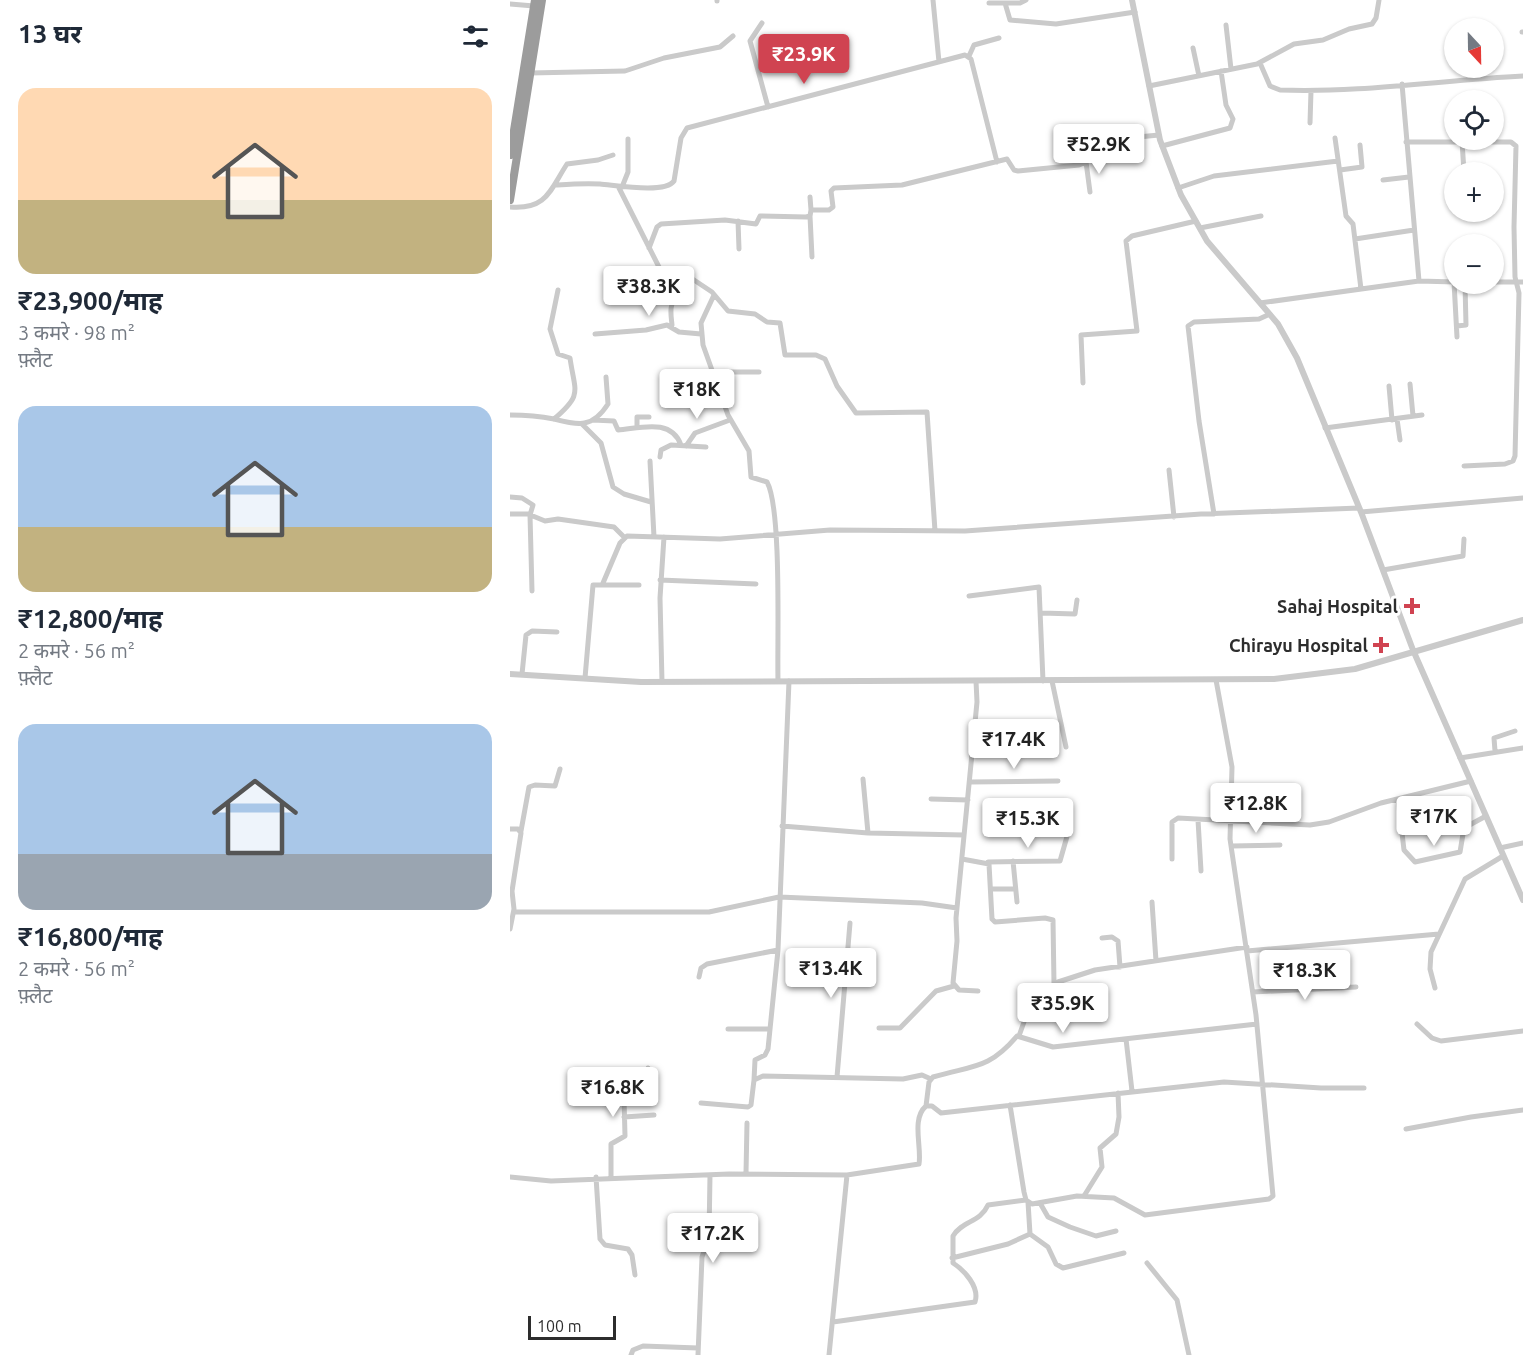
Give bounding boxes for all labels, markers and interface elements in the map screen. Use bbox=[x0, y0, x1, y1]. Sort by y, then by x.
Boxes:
north arrow bbox=[1444, 18, 1504, 78]
map controls bbox=[1444, 18, 1504, 294]
text: 13 घर bbox=[18, 19, 82, 48]
icon: filters bbox=[459, 20, 492, 53]
pin: ₹23.9K bbox=[755, 34, 853, 85]
text: ₹23.9K bbox=[772, 42, 836, 65]
button: locate bbox=[1444, 90, 1504, 150]
pin: ₹52.9K bbox=[1050, 124, 1148, 175]
icon: home bbox=[201, 127, 309, 235]
text: ₹52.9K bbox=[1067, 132, 1131, 155]
button: + bbox=[1444, 162, 1504, 222]
button: − bbox=[1444, 234, 1504, 294]
pin: ₹38.3K bbox=[600, 266, 698, 317]
text: ₹38.3K bbox=[617, 274, 681, 297]
text: ₹23,900/माह bbox=[18, 286, 163, 315]
text: 3 कमरे · 98 m² bbox=[18, 321, 135, 344]
text: फ़्लैट bbox=[18, 348, 53, 371]
pin: ₹18K bbox=[661, 369, 733, 420]
text: ₹18K bbox=[673, 377, 721, 400]
icon: home bbox=[201, 445, 309, 553]
place label: Sahaj Hospital bbox=[1277, 596, 1399, 616]
marker: Sahaj Hospital bbox=[1403, 597, 1421, 615]
text: ₹12,800/माह bbox=[18, 604, 163, 633]
place label: Chirayu Hospital bbox=[1229, 635, 1369, 655]
marker: Chirayu Hospital bbox=[1372, 636, 1390, 654]
text: 2 कमरे · 56 m² bbox=[18, 639, 135, 662]
text: फ़्लैट bbox=[18, 666, 53, 689]
pin: ₹17.4K bbox=[965, 719, 1063, 770]
text: ₹17.4K bbox=[982, 727, 1046, 750]
icon: home bbox=[201, 763, 309, 871]
pin: ₹12.8K bbox=[1207, 783, 1305, 834]
text: ₹12.8K bbox=[1224, 791, 1288, 814]
pin: ₹17K bbox=[1398, 796, 1470, 847]
pin: ₹15.3K bbox=[979, 798, 1077, 849]
text: ₹17K bbox=[1410, 804, 1458, 827]
text: ₹15.3K bbox=[996, 806, 1060, 829]
text: ₹16,800/माह bbox=[18, 922, 163, 951]
pin: ₹13.4K bbox=[782, 948, 880, 999]
pin: ₹18.3K bbox=[1256, 950, 1354, 1001]
text: ₹13.4K bbox=[799, 956, 863, 979]
text: 2 कमरे · 56 m² bbox=[18, 957, 135, 980]
text: ₹18.3K bbox=[1273, 958, 1337, 981]
pin: ₹35.9K bbox=[1014, 983, 1112, 1034]
text: फ़्लैट bbox=[18, 984, 53, 1007]
text: ₹35.9K bbox=[1031, 991, 1095, 1014]
pin: ₹16.8K bbox=[564, 1067, 662, 1118]
text: ₹16.8K bbox=[581, 1075, 645, 1098]
pin: ₹17.2K bbox=[664, 1213, 762, 1264]
text: ₹17.2K bbox=[681, 1221, 745, 1244]
scale bar bbox=[528, 1313, 616, 1340]
text: 100 m bbox=[537, 1317, 582, 1335]

